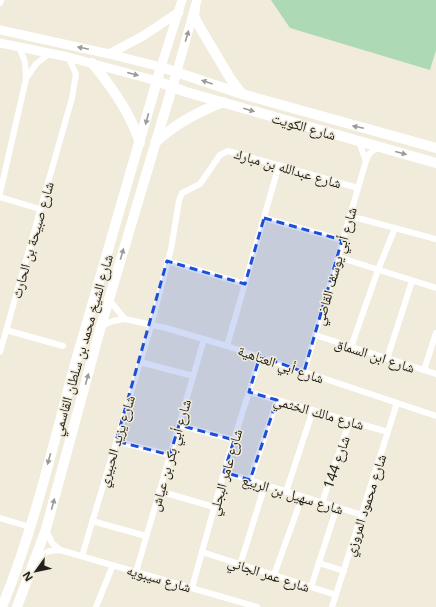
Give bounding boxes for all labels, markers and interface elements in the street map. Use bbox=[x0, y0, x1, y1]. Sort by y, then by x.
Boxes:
one-way arrow bbox=[185, 30, 191, 42]
one-way arrow bbox=[77, 44, 89, 50]
one-way arrow bbox=[127, 72, 140, 78]
one-way arrow bbox=[200, 78, 212, 84]
one-way arrow bbox=[244, 107, 256, 113]
street label: شارع الكويت bbox=[269, 108, 338, 145]
one-way arrow bbox=[144, 113, 150, 125]
one-way arrow bbox=[352, 124, 364, 130]
street label: شارع عبدالله بن مبارك bbox=[232, 144, 344, 193]
one-way arrow bbox=[396, 150, 408, 156]
street label: شارع صبيحة بن الحارث bbox=[6, 179, 59, 301]
street label: شارع أبي يوسف القاضي bbox=[309, 205, 363, 328]
one-way arrow bbox=[119, 247, 125, 259]
street label: شارع الشيخ محمد بن سلطان القاسمي bbox=[47, 252, 119, 439]
street label: شارع ابن السماق bbox=[332, 333, 418, 378]
street label: شارع أبي العتاهية bbox=[235, 340, 327, 390]
one-way arrow bbox=[84, 373, 90, 385]
street label: شارع مالك الخثمي bbox=[271, 390, 366, 436]
street label: شارع يزيد الحبيري bbox=[93, 393, 141, 490]
street label: شارع أبي بكر بن عياش bbox=[145, 397, 198, 514]
street label: شارع عامر البجلي bbox=[204, 426, 249, 518]
street label: شارع 144 bbox=[318, 433, 355, 491]
street label: شارع محمود المروزي bbox=[340, 452, 393, 559]
one-way arrow bbox=[46, 453, 52, 465]
street label: شارع سهيل بن الربيع bbox=[240, 470, 346, 519]
one-way arrow bbox=[50, 498, 56, 510]
north arrow bbox=[16, 551, 56, 591]
street label: شارع عمر الجاني bbox=[225, 552, 312, 599]
street label: شارع سيبويه bbox=[124, 560, 193, 597]
text: N bbox=[18, 569, 36, 585]

